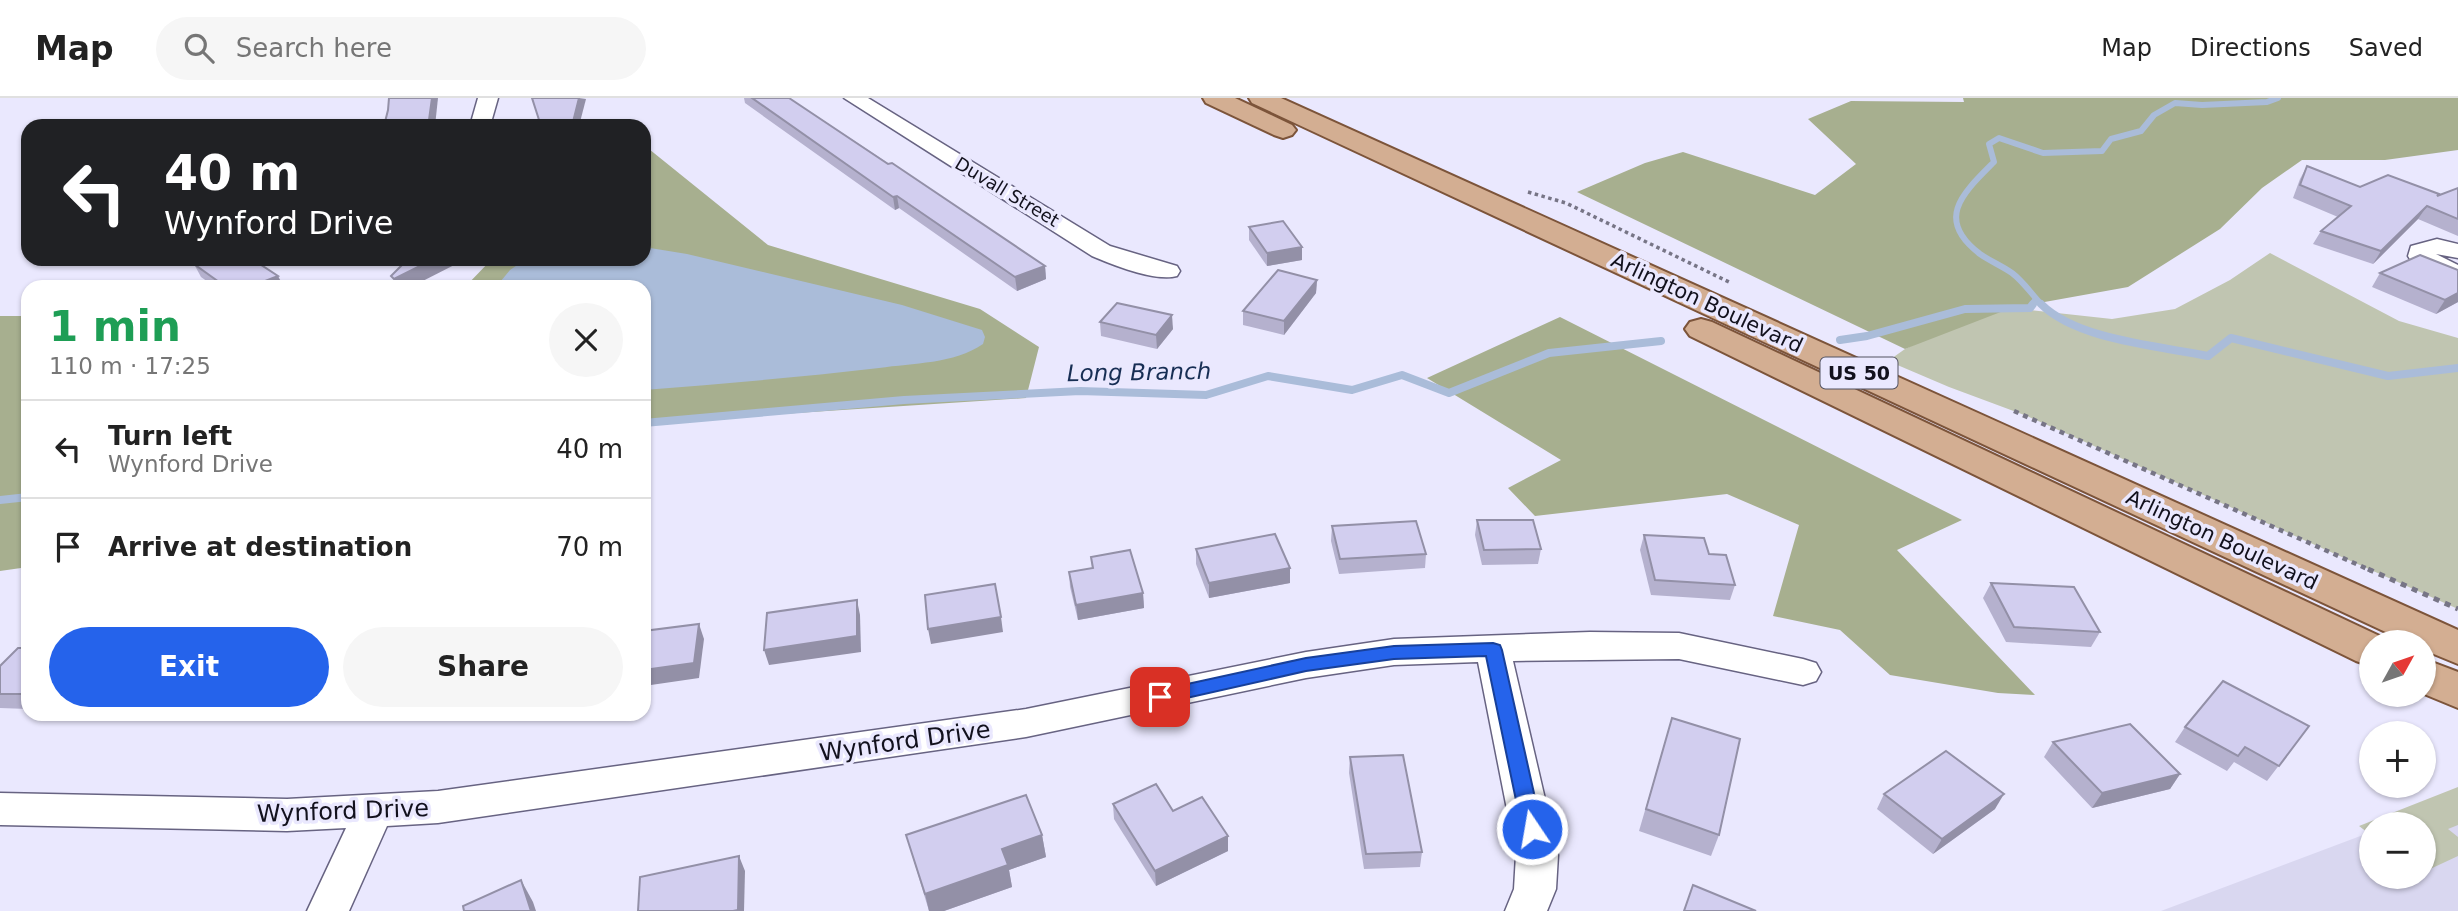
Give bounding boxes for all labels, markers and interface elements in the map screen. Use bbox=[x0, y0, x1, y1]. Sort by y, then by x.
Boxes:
search box bbox=[156, 17, 646, 80]
text: Map bbox=[35, 29, 114, 68]
icon: search bbox=[180, 29, 218, 67]
text: Search here bbox=[236, 33, 392, 63]
text: Map bbox=[2101, 34, 2152, 62]
text: Directions bbox=[2190, 34, 2311, 62]
text: Saved bbox=[2349, 34, 2423, 62]
text: 40 m bbox=[164, 145, 300, 202]
icon: left bbox=[49, 147, 140, 238]
street label: Duvall Street bbox=[952, 152, 1063, 231]
text: Wynford Drive bbox=[164, 204, 394, 242]
street label: Arlington Boulevard bbox=[1607, 248, 1807, 358]
text: 1 min bbox=[49, 302, 181, 351]
button: close bbox=[549, 303, 623, 377]
text: 110 m · 17:25 bbox=[49, 353, 211, 379]
water label: Long Branch bbox=[1067, 358, 1211, 386]
road number: US 50 bbox=[1820, 358, 1898, 388]
text: Turn left bbox=[108, 421, 232, 451]
icon: left bbox=[49, 430, 87, 468]
text: 40 m bbox=[556, 434, 623, 464]
text: Wynford Drive bbox=[108, 451, 273, 477]
street label: Arlington Boulevard bbox=[2122, 485, 2322, 595]
icon: arrive bbox=[49, 528, 87, 566]
text: Arrive at destination bbox=[108, 532, 412, 562]
text: 70 m bbox=[556, 532, 623, 562]
button: Exit bbox=[49, 627, 329, 707]
button: Share bbox=[343, 627, 623, 707]
north arrow bbox=[2359, 630, 2436, 707]
map controls bbox=[2359, 630, 2436, 889]
pin bbox=[1130, 667, 1190, 727]
icon: arrive bbox=[1141, 678, 1179, 716]
street label: Wynford Drive bbox=[818, 715, 992, 767]
button: + bbox=[2359, 721, 2436, 798]
position arrow bbox=[1495, 792, 1569, 866]
street label: Wynford Drive bbox=[256, 794, 430, 828]
button: − bbox=[2359, 812, 2436, 889]

